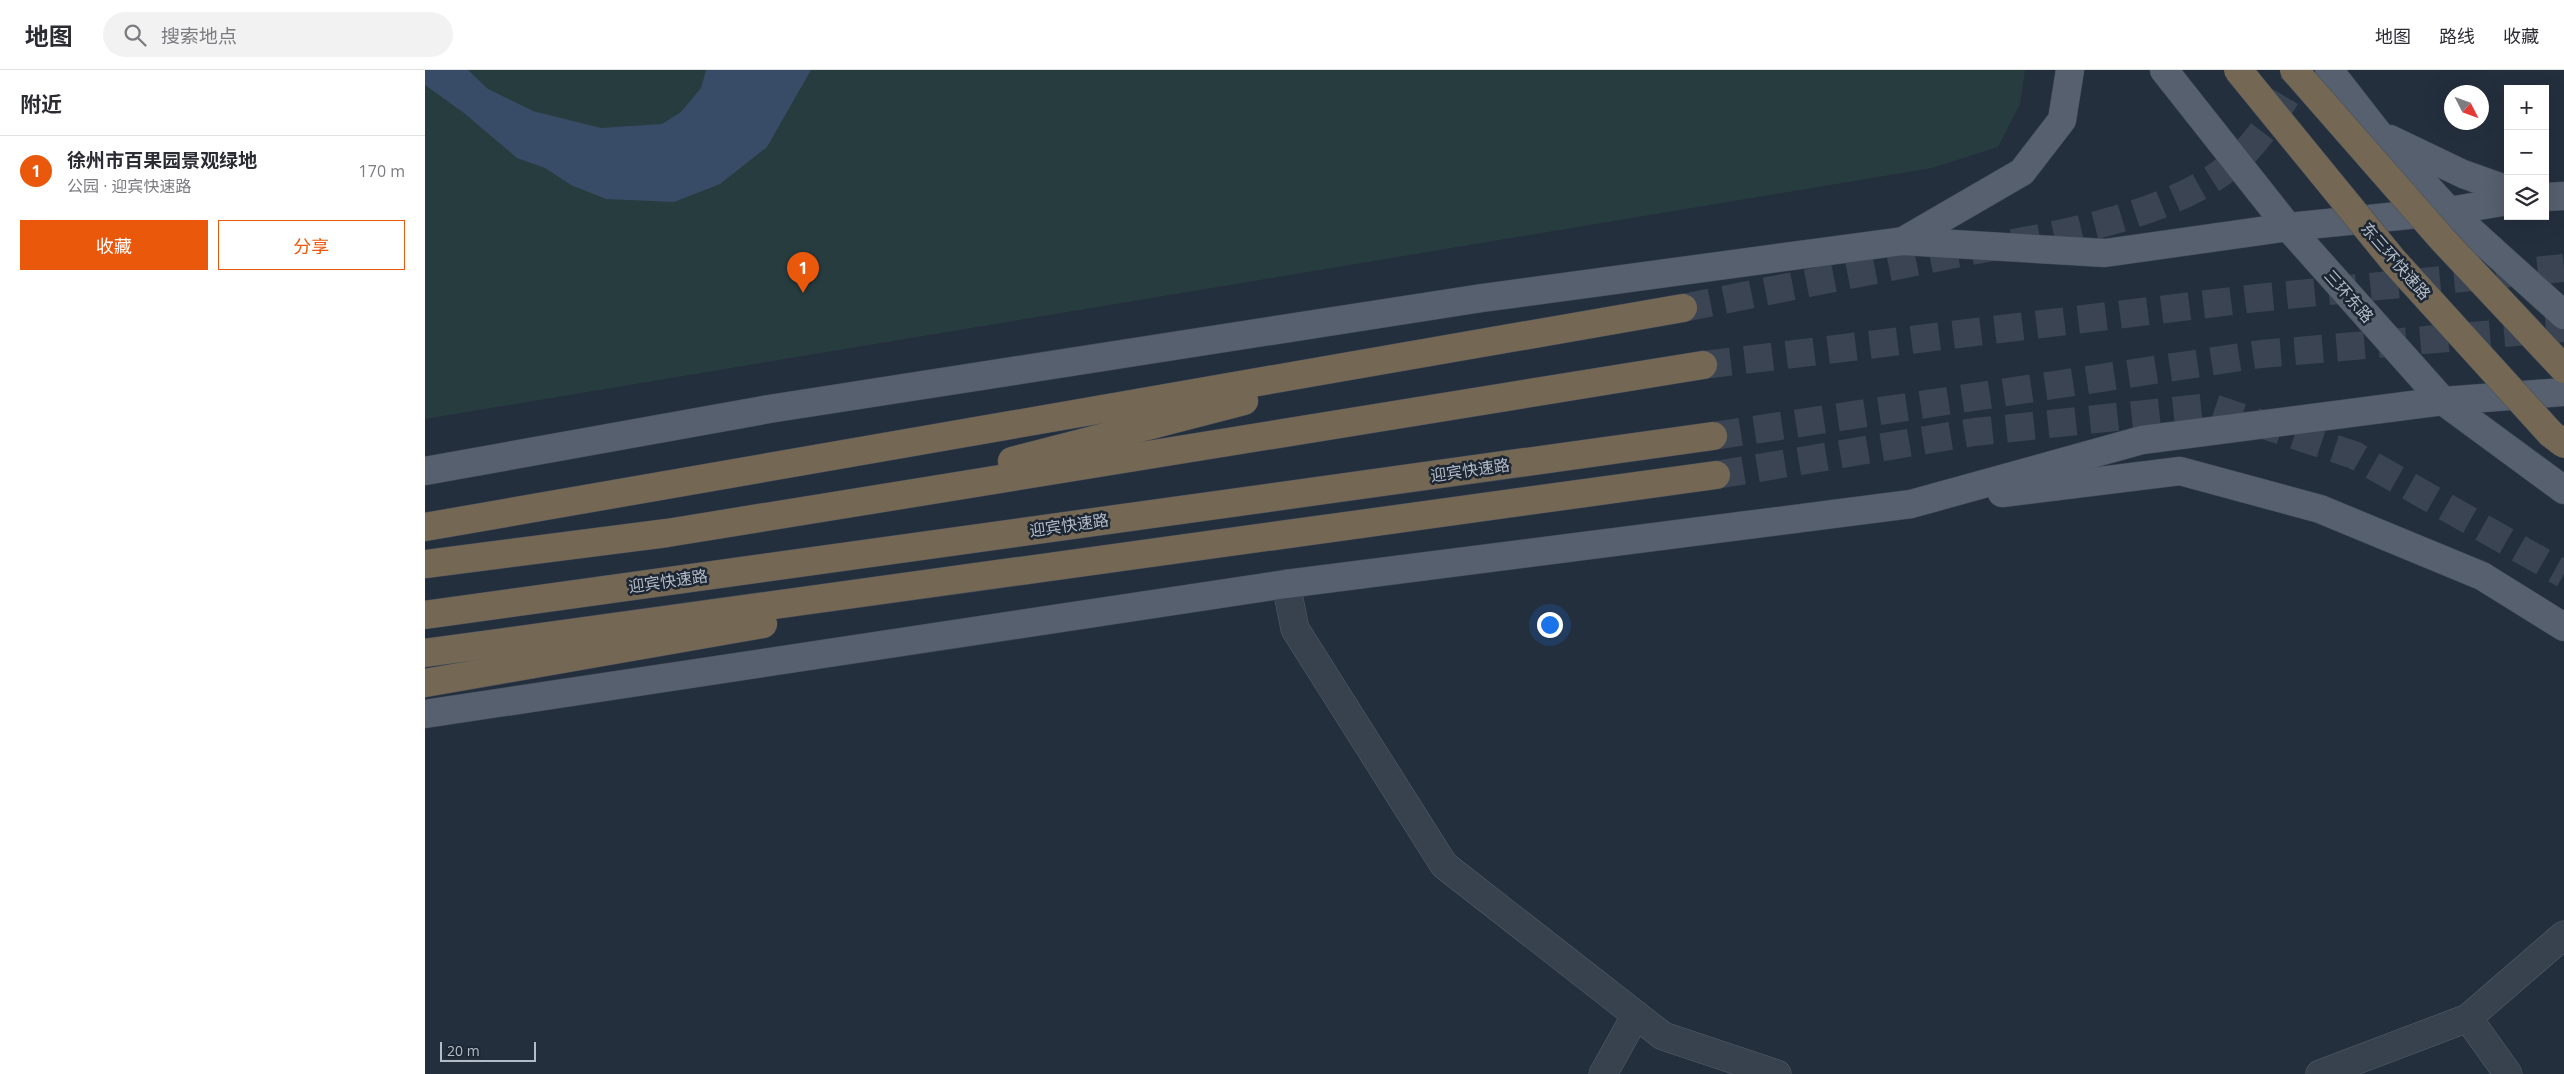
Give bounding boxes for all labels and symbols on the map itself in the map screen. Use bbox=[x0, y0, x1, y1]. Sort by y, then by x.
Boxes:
north arrow bbox=[2444, 85, 2489, 130]
street label: 东三环快速路 bbox=[2356, 218, 2436, 304]
pin: 1 bbox=[787, 252, 819, 293]
street label: 三环东路 bbox=[2319, 265, 2379, 327]
street label: 迎宾快速路 bbox=[1429, 454, 1511, 486]
street label: 迎宾快速路 bbox=[1028, 509, 1110, 541]
street label: 迎宾快速路 bbox=[627, 565, 709, 597]
your location bbox=[1537, 612, 1563, 638]
scale bar bbox=[440, 1039, 536, 1062]

